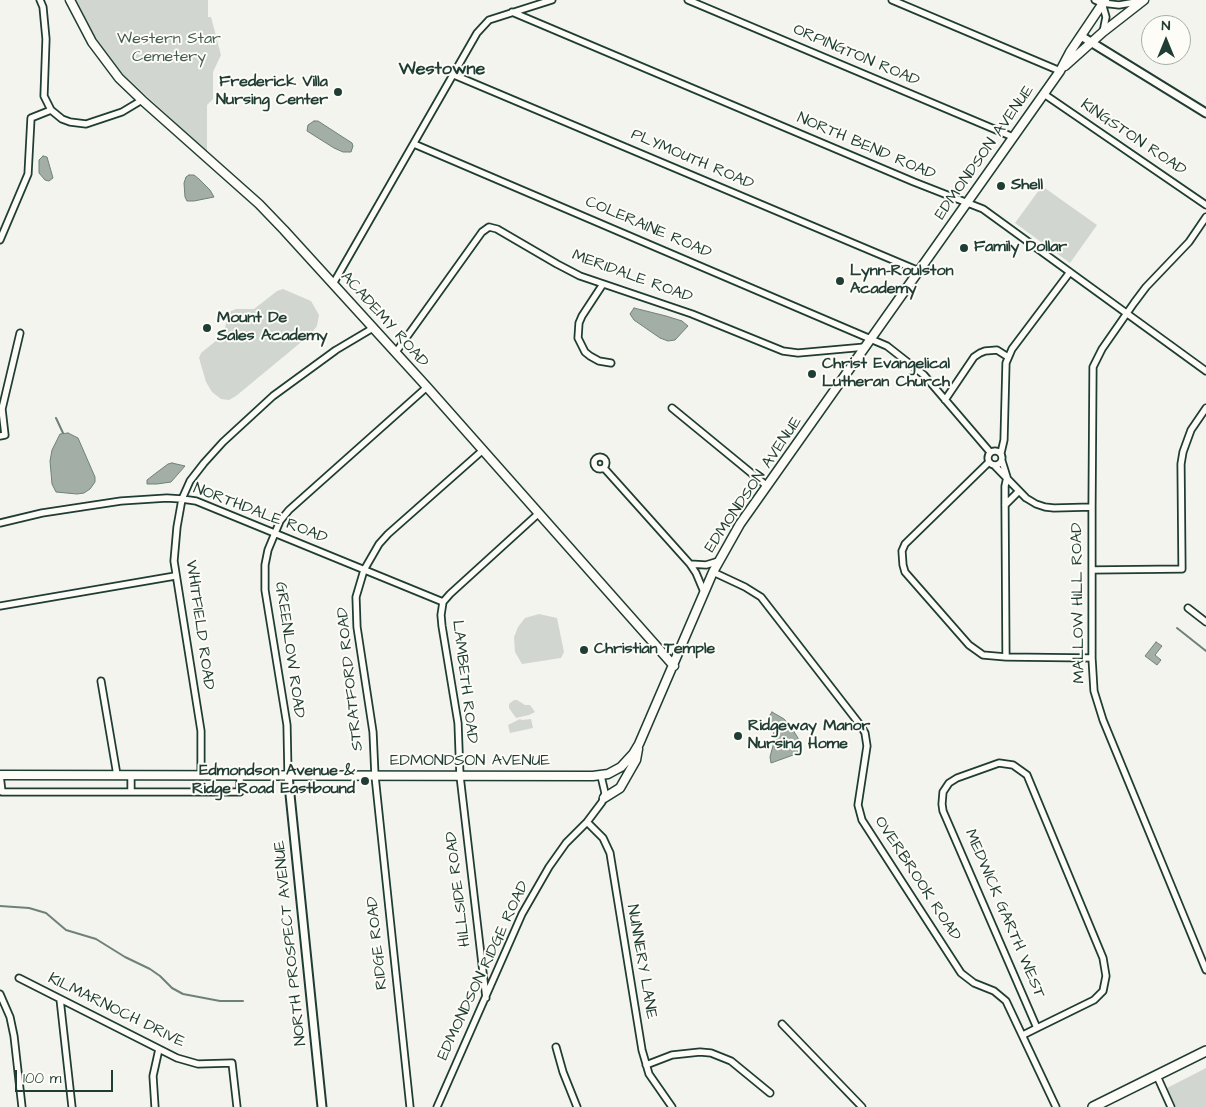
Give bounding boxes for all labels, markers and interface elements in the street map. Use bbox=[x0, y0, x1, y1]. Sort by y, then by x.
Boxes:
north arrow bbox=[1141, 15, 1191, 65]
text: N bbox=[1162, 16, 1170, 36]
street label: ORPINGTON ROAD bbox=[790, 21, 922, 91]
park label: Western Star Cemetery bbox=[117, 30, 221, 68]
district label: Westowne bbox=[399, 59, 485, 81]
place label: Frederick Villa Nursing Center bbox=[216, 73, 328, 111]
street label: EDMONDSON AVENUE bbox=[931, 82, 1039, 224]
marker: Frederick Villa Nursing Center bbox=[332, 86, 344, 98]
street label: KINGSTON ROAD bbox=[1076, 96, 1190, 180]
street label: NORTH BEND ROAD bbox=[794, 109, 938, 185]
street label: PLYMOUTH ROAD bbox=[628, 125, 756, 195]
place label: Shell bbox=[1011, 176, 1043, 196]
marker: Shell bbox=[995, 180, 1007, 192]
street label: COLERAINE ROAD bbox=[582, 193, 714, 263]
place label: Family Dollar bbox=[974, 238, 1067, 258]
marker: Family Dollar bbox=[958, 242, 970, 254]
street label: MERIDALE ROAD bbox=[569, 246, 695, 308]
place label: Lynn-Roulston Academy bbox=[850, 262, 953, 300]
street label: ACADEMY ROAD bbox=[336, 268, 432, 372]
marker: Lynn-Roulston Academy bbox=[834, 275, 846, 287]
place label: Mount De Sales Academy bbox=[217, 309, 328, 347]
marker: Mount De Sales Academy bbox=[201, 322, 213, 334]
place label: Christ Evangelical Lutheran Church bbox=[822, 355, 950, 393]
marker: Christ Evangelical Lutheran Church bbox=[806, 368, 818, 380]
street label: EDMONDSON AVENUE bbox=[701, 413, 807, 557]
street label: NORTHDALE ROAD bbox=[190, 480, 330, 548]
street label: MALLOW HILL ROAD bbox=[1068, 522, 1090, 684]
street label: WHITFIELD ROAD bbox=[180, 559, 218, 691]
street label: GREENLOW ROAD bbox=[270, 581, 308, 719]
street label: STRATFORD ROAD bbox=[334, 606, 368, 752]
street label: LAMBETH ROAD bbox=[447, 619, 481, 745]
place label: Christian Temple bbox=[594, 640, 715, 660]
marker: Christian Temple bbox=[578, 644, 590, 656]
place label: Ridgeway Manor Nursing Home bbox=[748, 717, 870, 755]
marker: Ridgeway Manor Nursing Home bbox=[732, 730, 744, 742]
street label: EDMONDSON AVENUE bbox=[390, 752, 550, 772]
place label: Edmondson Avenue & Ridge Road Eastbound bbox=[192, 762, 355, 800]
marker: Edmondson Avenue & Ridge Road Eastbound bbox=[359, 775, 371, 787]
street label: OVERBROOK ROAD bbox=[870, 813, 964, 945]
street label: MEDWICK GARTH WEST bbox=[960, 827, 1048, 1001]
street label: HILLSIDE ROAD bbox=[442, 830, 476, 948]
street label: NORTH PROSPECT AVENUE bbox=[271, 839, 311, 1047]
street label: EDMONDSON RIDGE ROAD bbox=[434, 878, 534, 1064]
street label: RIDGE ROAD bbox=[364, 895, 392, 991]
street label: NUNNERY LANE bbox=[621, 903, 661, 1021]
street label: KILMARNOCH DRIVE bbox=[44, 970, 188, 1052]
scale bar bbox=[18, 1060, 115, 1092]
text: 100 m bbox=[23, 1068, 62, 1089]

